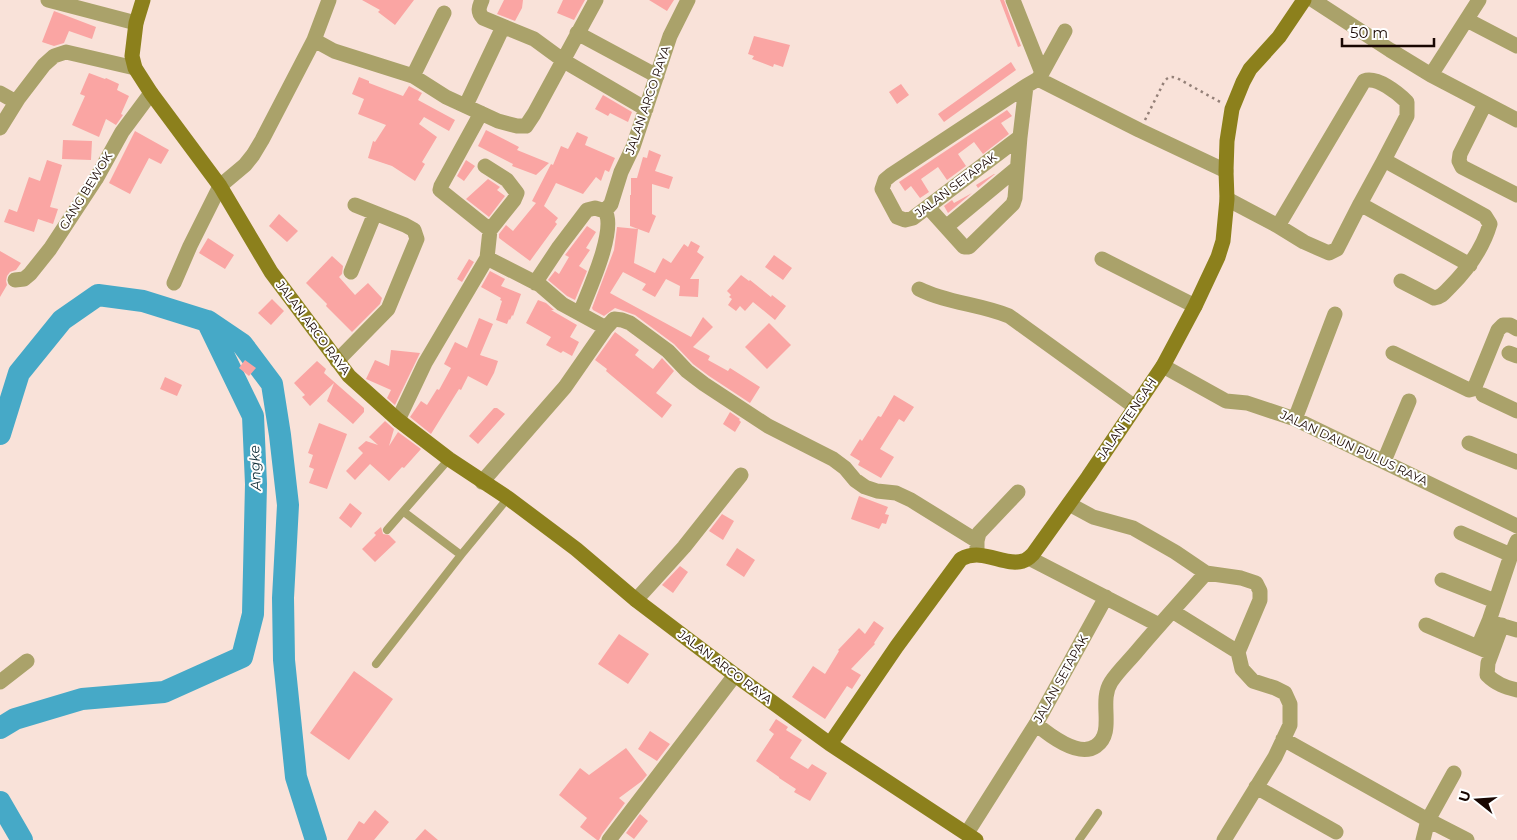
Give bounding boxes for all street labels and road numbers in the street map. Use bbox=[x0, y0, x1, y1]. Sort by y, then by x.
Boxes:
street label: JALAN ARCO RAYA bbox=[622, 43, 673, 157]
street label: GANG BEWOK bbox=[56, 149, 116, 232]
street label: JALAN SETAPAK bbox=[911, 149, 1000, 221]
street label: JALAN ARCO RAYA bbox=[273, 277, 354, 378]
street label: JALAN TENGAH bbox=[1093, 375, 1159, 463]
street label: JALAN DAUN PULUS RAYA bbox=[1277, 406, 1431, 489]
street label: JALAN ARCO RAYA bbox=[674, 626, 776, 707]
street label: JALAN SETAPAK bbox=[1030, 632, 1091, 726]

